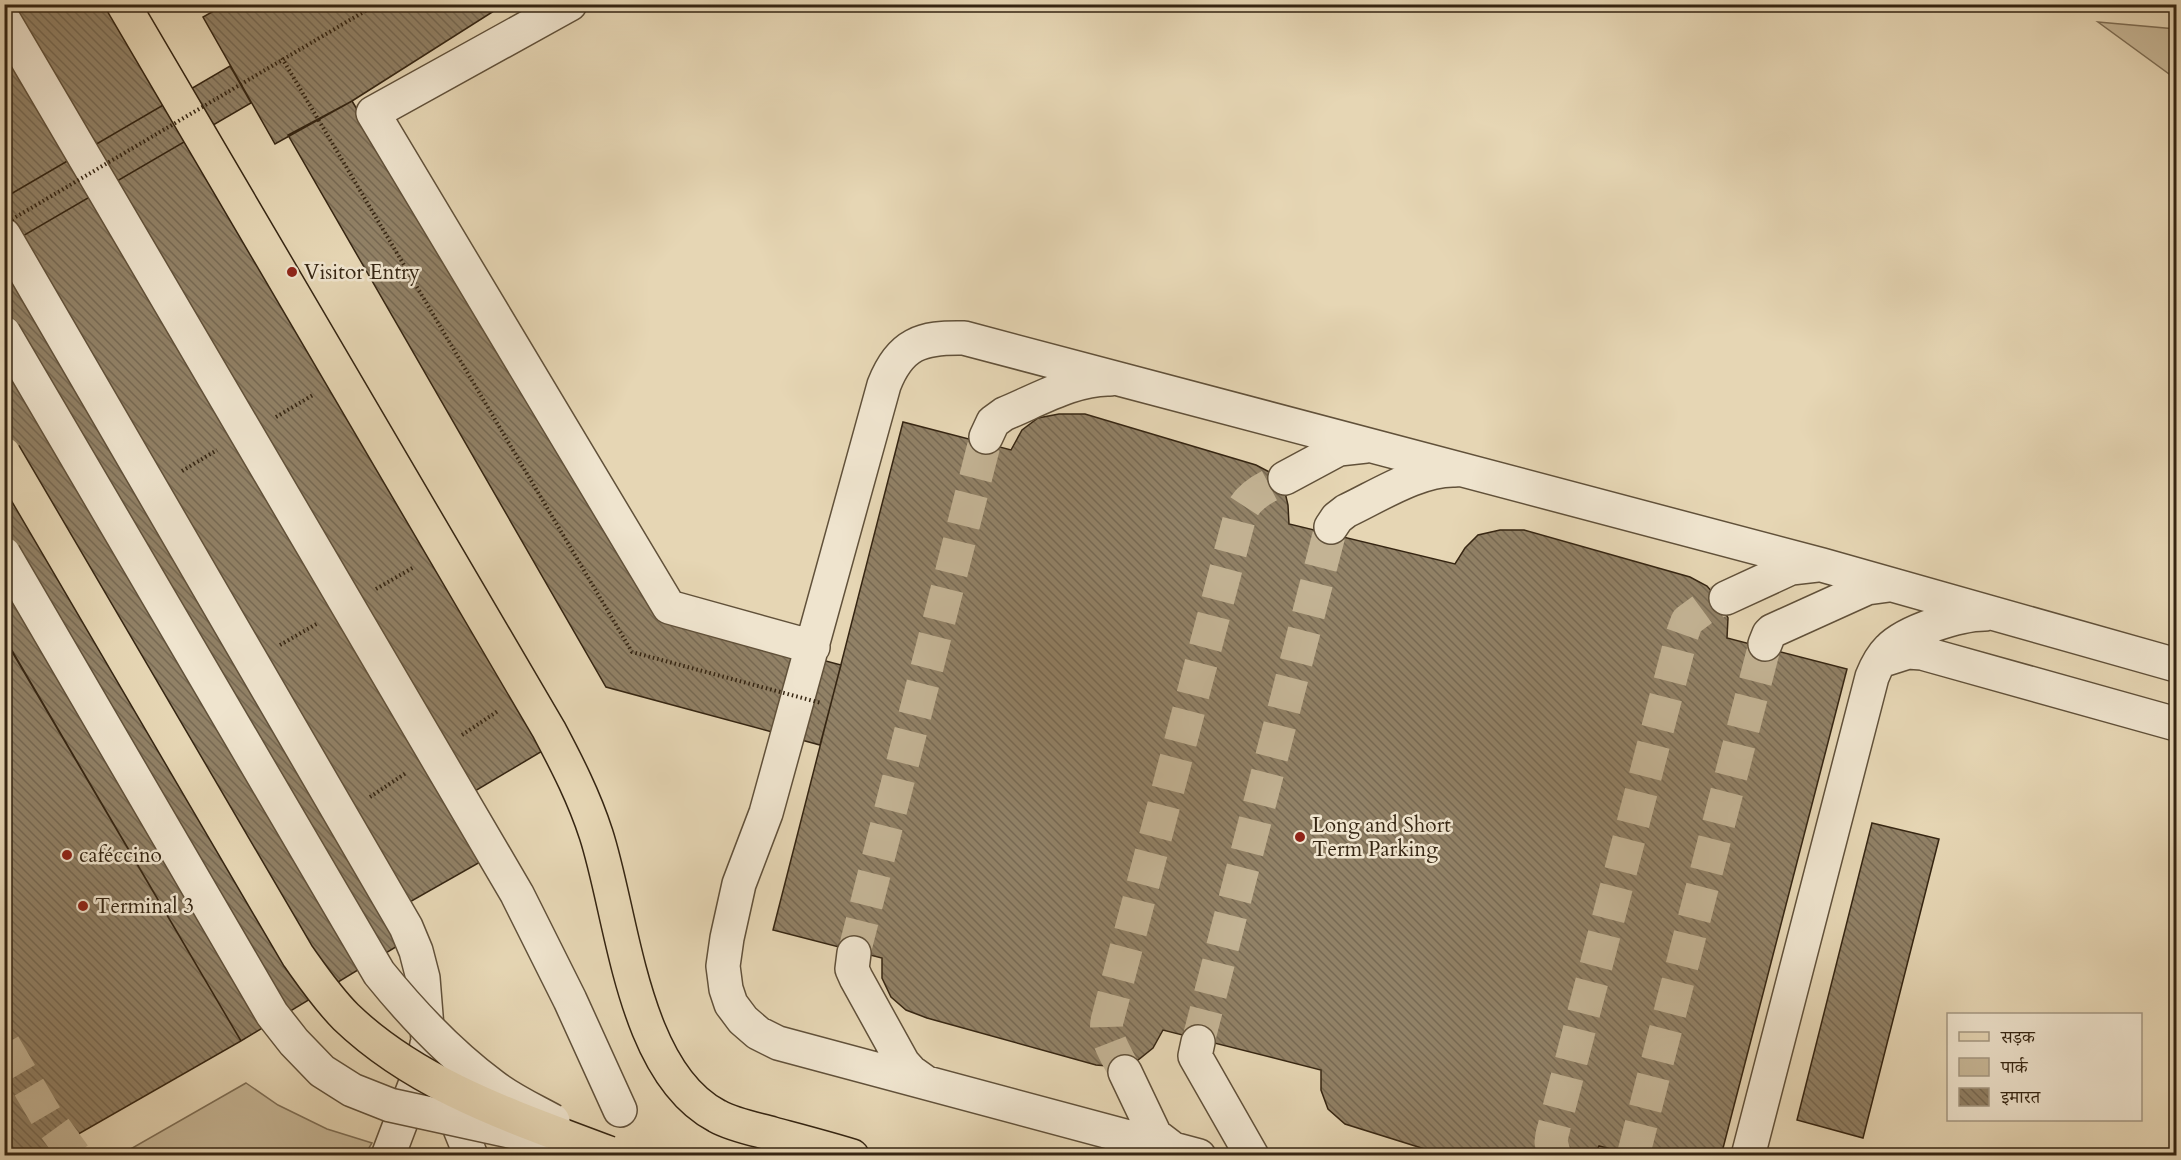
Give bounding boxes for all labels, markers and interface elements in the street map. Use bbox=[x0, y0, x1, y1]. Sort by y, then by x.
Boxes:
place label: Visitor Entry bbox=[304, 258, 420, 287]
marker: Visitor Entry bbox=[285, 265, 299, 279]
place label: Long and Short Term Parking bbox=[1312, 811, 1451, 864]
marker: Long and Short Term Parking bbox=[1293, 830, 1307, 844]
place label: caféccino bbox=[79, 841, 162, 870]
marker: caféccino bbox=[60, 848, 74, 862]
place label: Terminal 3 bbox=[95, 892, 194, 921]
marker: Terminal 3 bbox=[76, 899, 90, 913]
legend bbox=[1947, 1013, 2142, 1121]
text: सड़क bbox=[2000, 1025, 2036, 1050]
text: पार्क bbox=[2000, 1055, 2029, 1080]
text: इमारत bbox=[2000, 1085, 2041, 1110]

